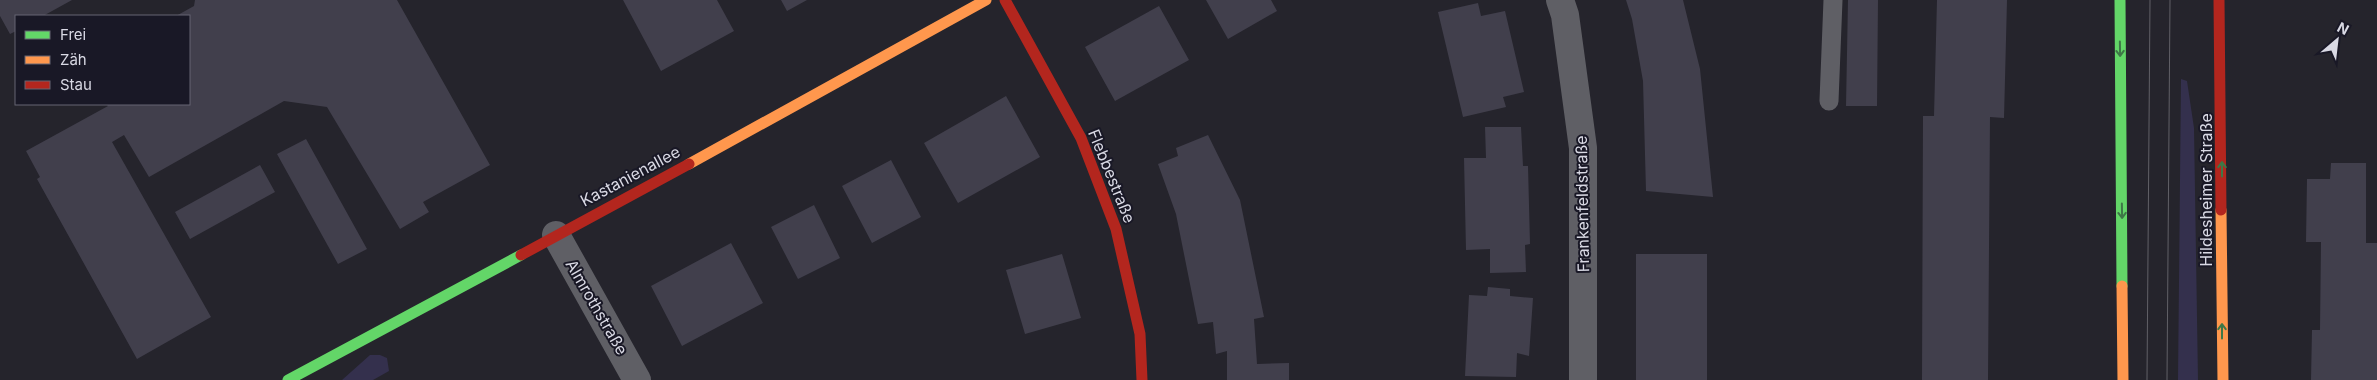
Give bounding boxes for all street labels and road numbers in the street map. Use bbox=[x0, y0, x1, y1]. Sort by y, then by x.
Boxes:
street label: Hildesheimer Straße bbox=[2196, 113, 2216, 267]
street label: Flebbestraße bbox=[1084, 126, 1140, 226]
street label: Frankenfeldstraße bbox=[1571, 135, 1593, 273]
street label: Kastanienallee bbox=[577, 141, 683, 211]
street label: Almrothstraße bbox=[562, 256, 632, 358]

